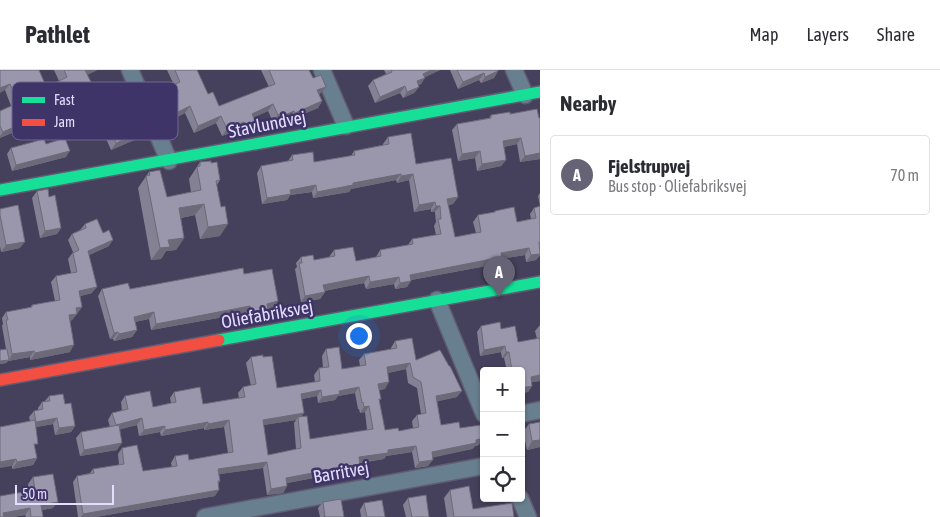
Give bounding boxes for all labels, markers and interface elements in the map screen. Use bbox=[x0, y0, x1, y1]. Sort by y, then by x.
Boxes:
text: Pathlet bbox=[25, 21, 90, 48]
text: Map bbox=[749, 24, 778, 45]
text: Layers bbox=[806, 24, 849, 45]
text: Share bbox=[877, 24, 915, 45]
legend bbox=[12, 82, 178, 140]
text: Nearby bbox=[560, 91, 616, 115]
text: Fast bbox=[54, 92, 75, 108]
street label: Stavlundvej bbox=[226, 106, 308, 142]
text: Jam bbox=[54, 114, 75, 130]
text: Fjelstrupvej bbox=[608, 155, 690, 177]
text: A bbox=[573, 166, 581, 184]
text: 70 m bbox=[890, 166, 919, 184]
text: Bus stop · Oliefabriksvej bbox=[608, 177, 747, 195]
pin: A bbox=[483, 256, 515, 297]
street label: Oliefabriksvej bbox=[220, 296, 314, 332]
your location bbox=[346, 323, 372, 349]
map controls bbox=[480, 367, 525, 502]
button: + bbox=[480, 367, 525, 412]
button: − bbox=[480, 412, 525, 457]
street label: Barritvej bbox=[311, 457, 371, 487]
button: locate bbox=[480, 457, 525, 502]
scale bar bbox=[15, 482, 114, 505]
text: 50 m bbox=[22, 486, 47, 502]

